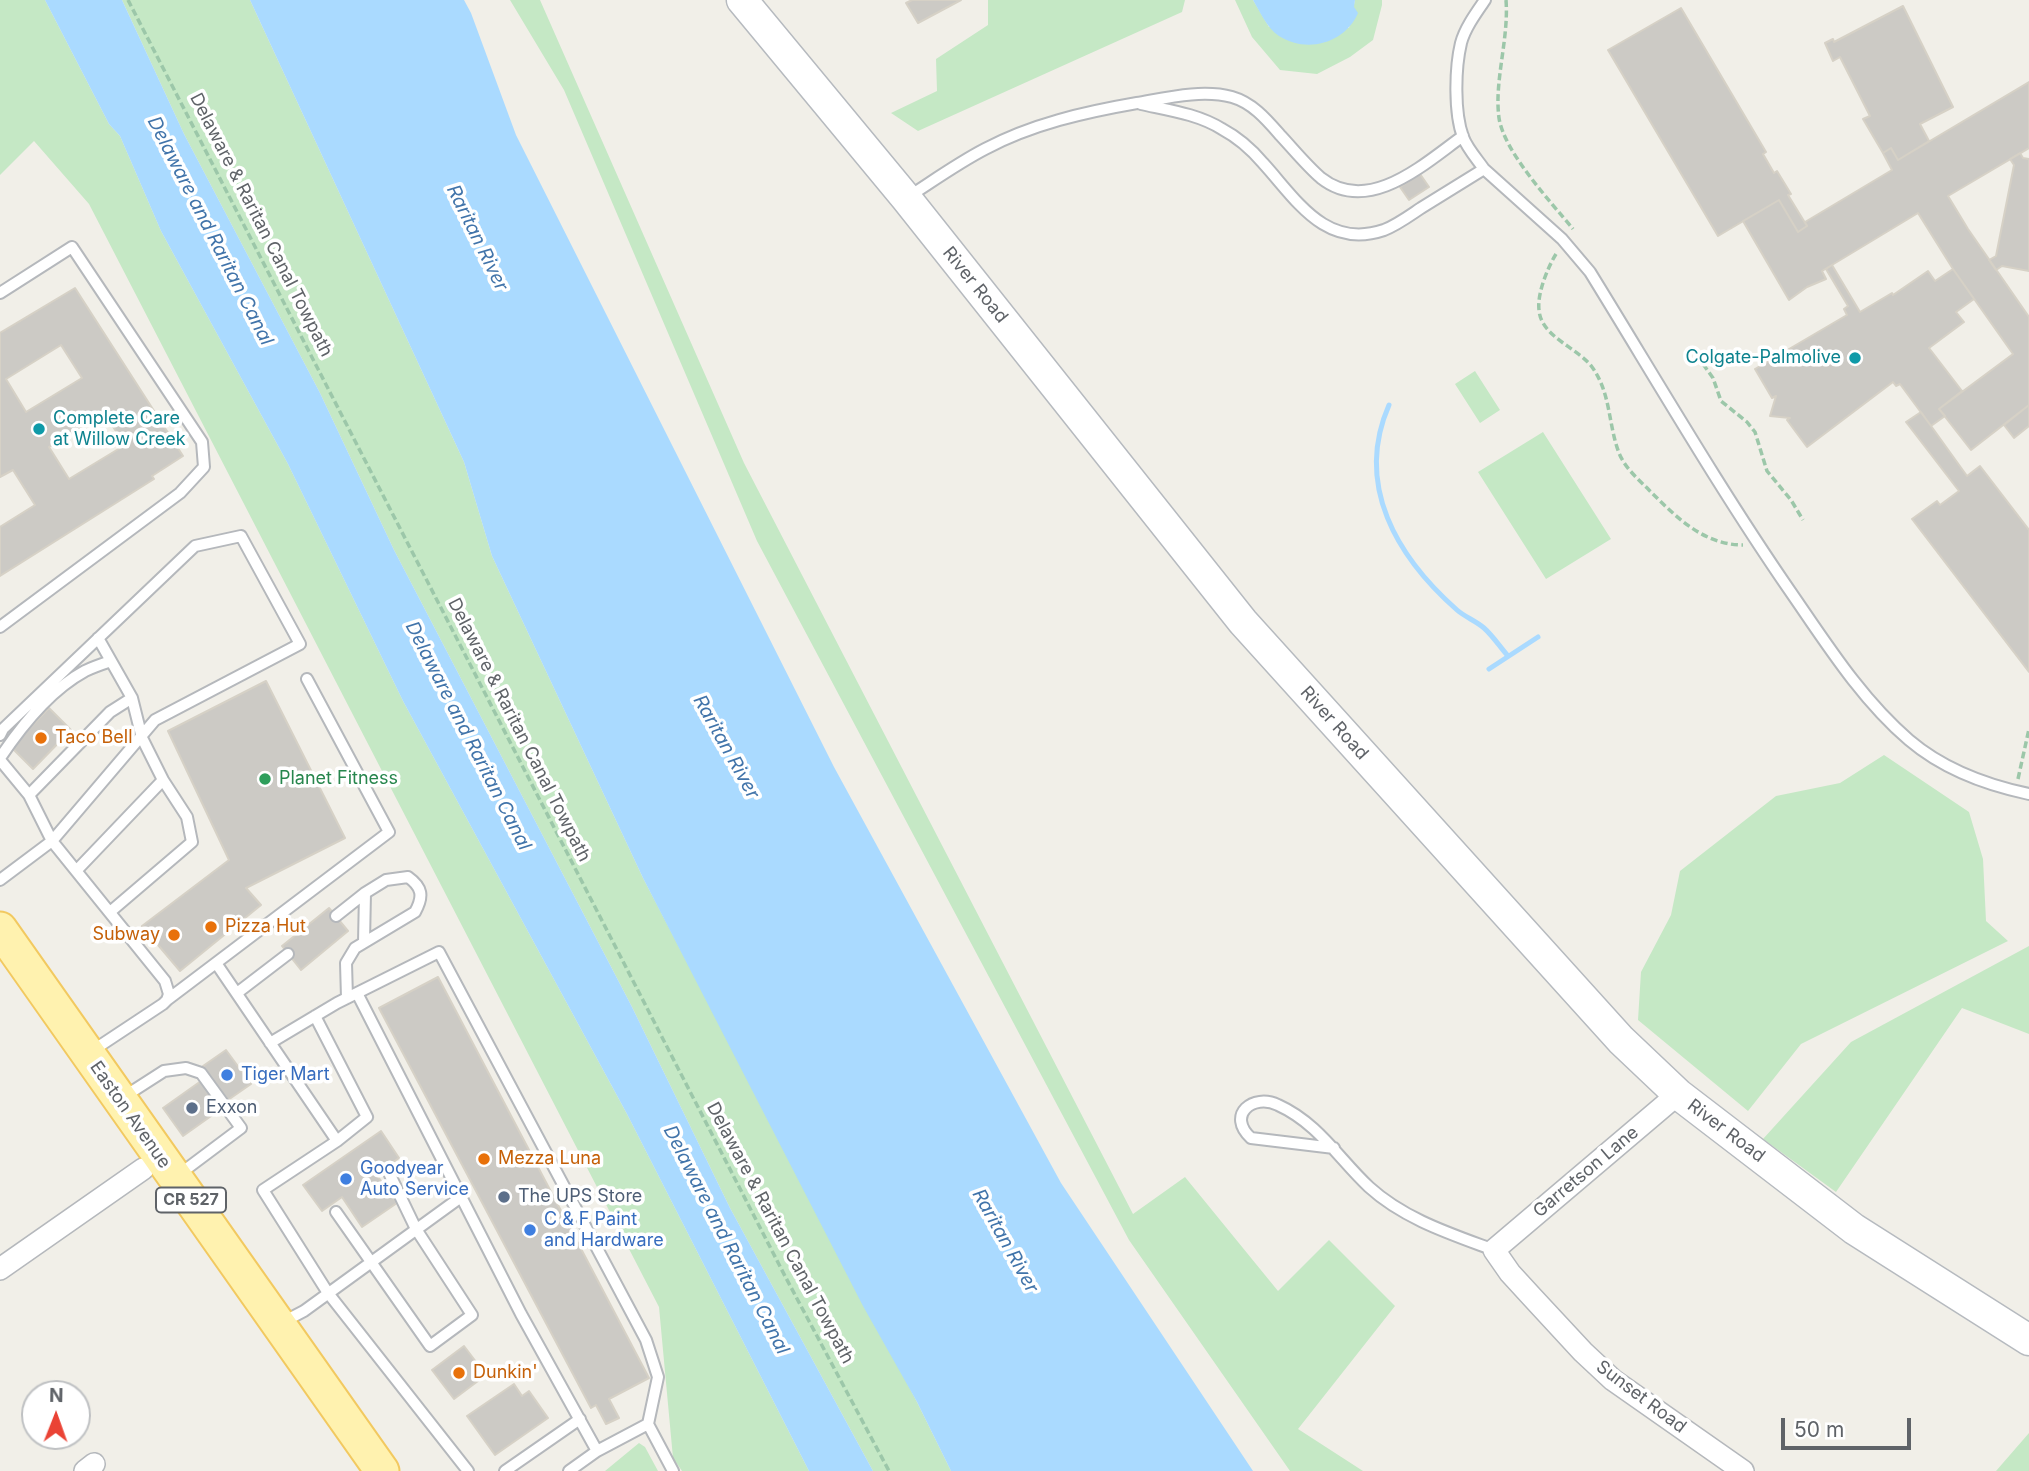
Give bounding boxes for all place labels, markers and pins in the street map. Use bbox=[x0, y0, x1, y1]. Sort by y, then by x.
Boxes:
place label: Colgate-Palmolive bbox=[1686, 347, 1841, 369]
marker: Colgate-Palmolive bbox=[1847, 350, 1863, 366]
place label: Complete Care at Willow Creek bbox=[53, 408, 186, 450]
marker: Complete Care at Willow Creek bbox=[31, 421, 47, 437]
place label: Taco Bell bbox=[55, 727, 133, 749]
marker: Taco Bell bbox=[33, 730, 49, 746]
place label: Planet Fitness bbox=[279, 768, 398, 790]
marker: Planet Fitness bbox=[257, 771, 273, 787]
place label: Pizza Hut bbox=[225, 916, 306, 938]
marker: Pizza Hut bbox=[203, 919, 219, 935]
place label: Subway bbox=[92, 924, 160, 946]
marker: Subway bbox=[166, 927, 182, 943]
place label: Tiger Mart bbox=[241, 1064, 330, 1086]
marker: Tiger Mart bbox=[219, 1067, 235, 1083]
place label: Exxon bbox=[206, 1097, 257, 1119]
marker: Exxon bbox=[184, 1100, 200, 1116]
place label: Mezza Luna bbox=[498, 1148, 601, 1170]
marker: Mezza Luna bbox=[476, 1151, 492, 1167]
place label: Goodyear Auto Service bbox=[360, 1158, 469, 1200]
marker: Goodyear Auto Service bbox=[338, 1171, 354, 1187]
place label: The UPS Store bbox=[518, 1186, 642, 1208]
marker: The UPS Store bbox=[496, 1189, 512, 1205]
place label: C & F Paint and Hardware bbox=[544, 1209, 664, 1252]
marker: C & F Paint and Hardware bbox=[522, 1222, 538, 1238]
place label: Dunkin' bbox=[473, 1362, 538, 1384]
marker: Dunkin' bbox=[451, 1365, 467, 1381]

